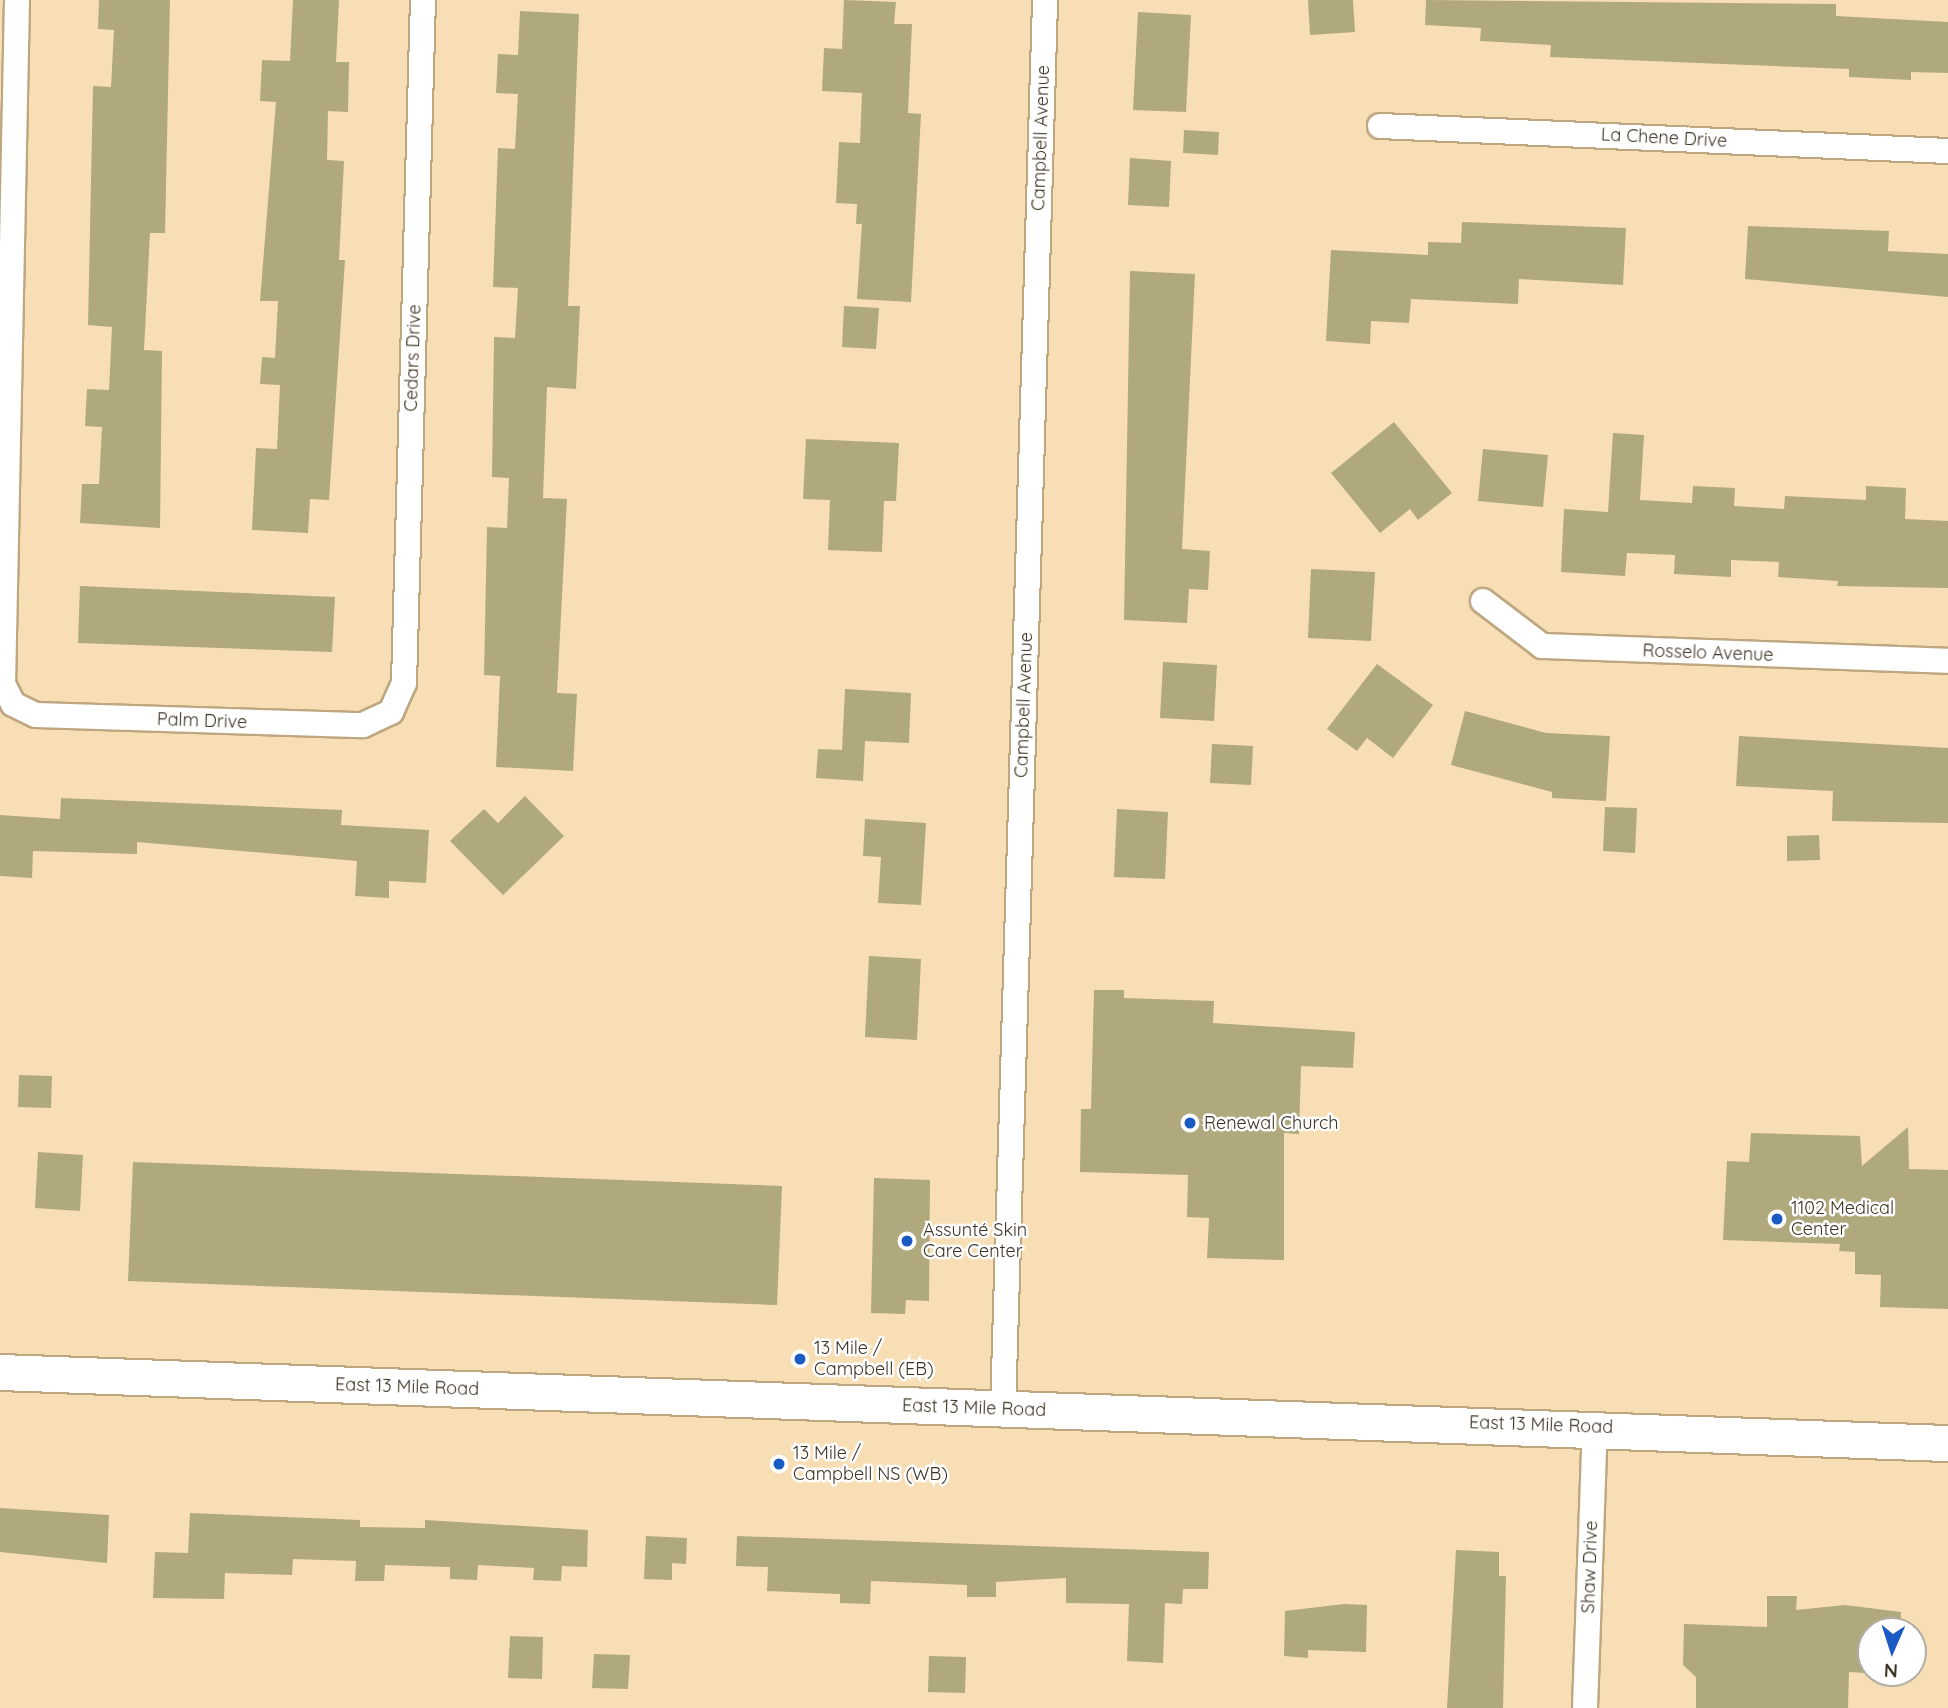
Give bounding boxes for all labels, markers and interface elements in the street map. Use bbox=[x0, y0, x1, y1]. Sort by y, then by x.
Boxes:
street label: Campbell Avenue bbox=[1028, 65, 1054, 211]
street label: La Chene Drive bbox=[1600, 124, 1728, 152]
street label: Cedars Drive bbox=[400, 304, 426, 412]
street label: Campbell Avenue bbox=[1011, 632, 1037, 778]
street label: Rosselo Avenue bbox=[1642, 640, 1774, 666]
street label: Palm Drive bbox=[156, 709, 248, 733]
place label: Renewal Church bbox=[1204, 1112, 1339, 1134]
marker: Renewal Church bbox=[1182, 1115, 1198, 1131]
place label: 1102 Medical Center bbox=[1791, 1198, 1894, 1240]
marker: 1102 Medical Center bbox=[1769, 1211, 1785, 1227]
place label: Assunté Skin Care Center bbox=[923, 1220, 1027, 1262]
marker: Assunté Skin Care Center bbox=[897, 1231, 917, 1251]
place label: 13 Mile / Campbell (EB) bbox=[814, 1338, 934, 1380]
marker: 13 Mile / Campbell (EB) bbox=[792, 1351, 808, 1367]
street label: East 13 Mile Road bbox=[335, 1374, 479, 1400]
street label: East 13 Mile Road bbox=[902, 1395, 1046, 1421]
street label: East 13 Mile Road bbox=[1469, 1412, 1613, 1438]
place label: 13 Mile / Campbell NS (WB) bbox=[793, 1443, 948, 1486]
marker: 13 Mile / Campbell NS (WB) bbox=[771, 1456, 787, 1472]
street label: Shaw Drive bbox=[1578, 1520, 1602, 1614]
north arrow bbox=[1857, 1617, 1927, 1687]
text: N bbox=[1883, 1659, 1899, 1683]

